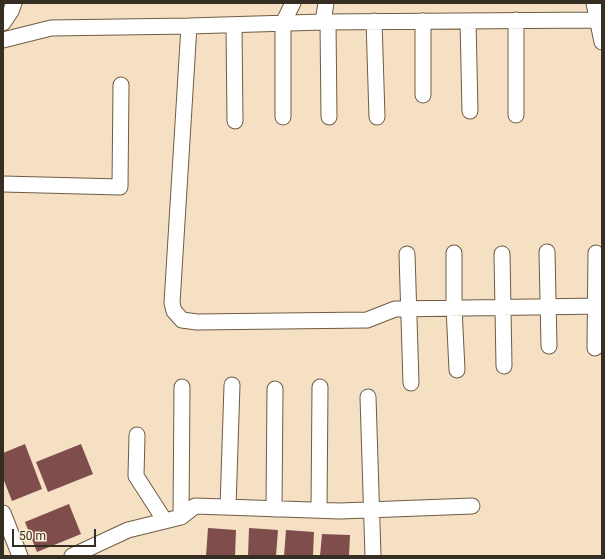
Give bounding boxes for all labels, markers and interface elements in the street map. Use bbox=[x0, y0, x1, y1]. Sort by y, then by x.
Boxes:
scale bar bbox=[14, 521, 98, 547]
text: 50 m bbox=[19, 529, 46, 543]

